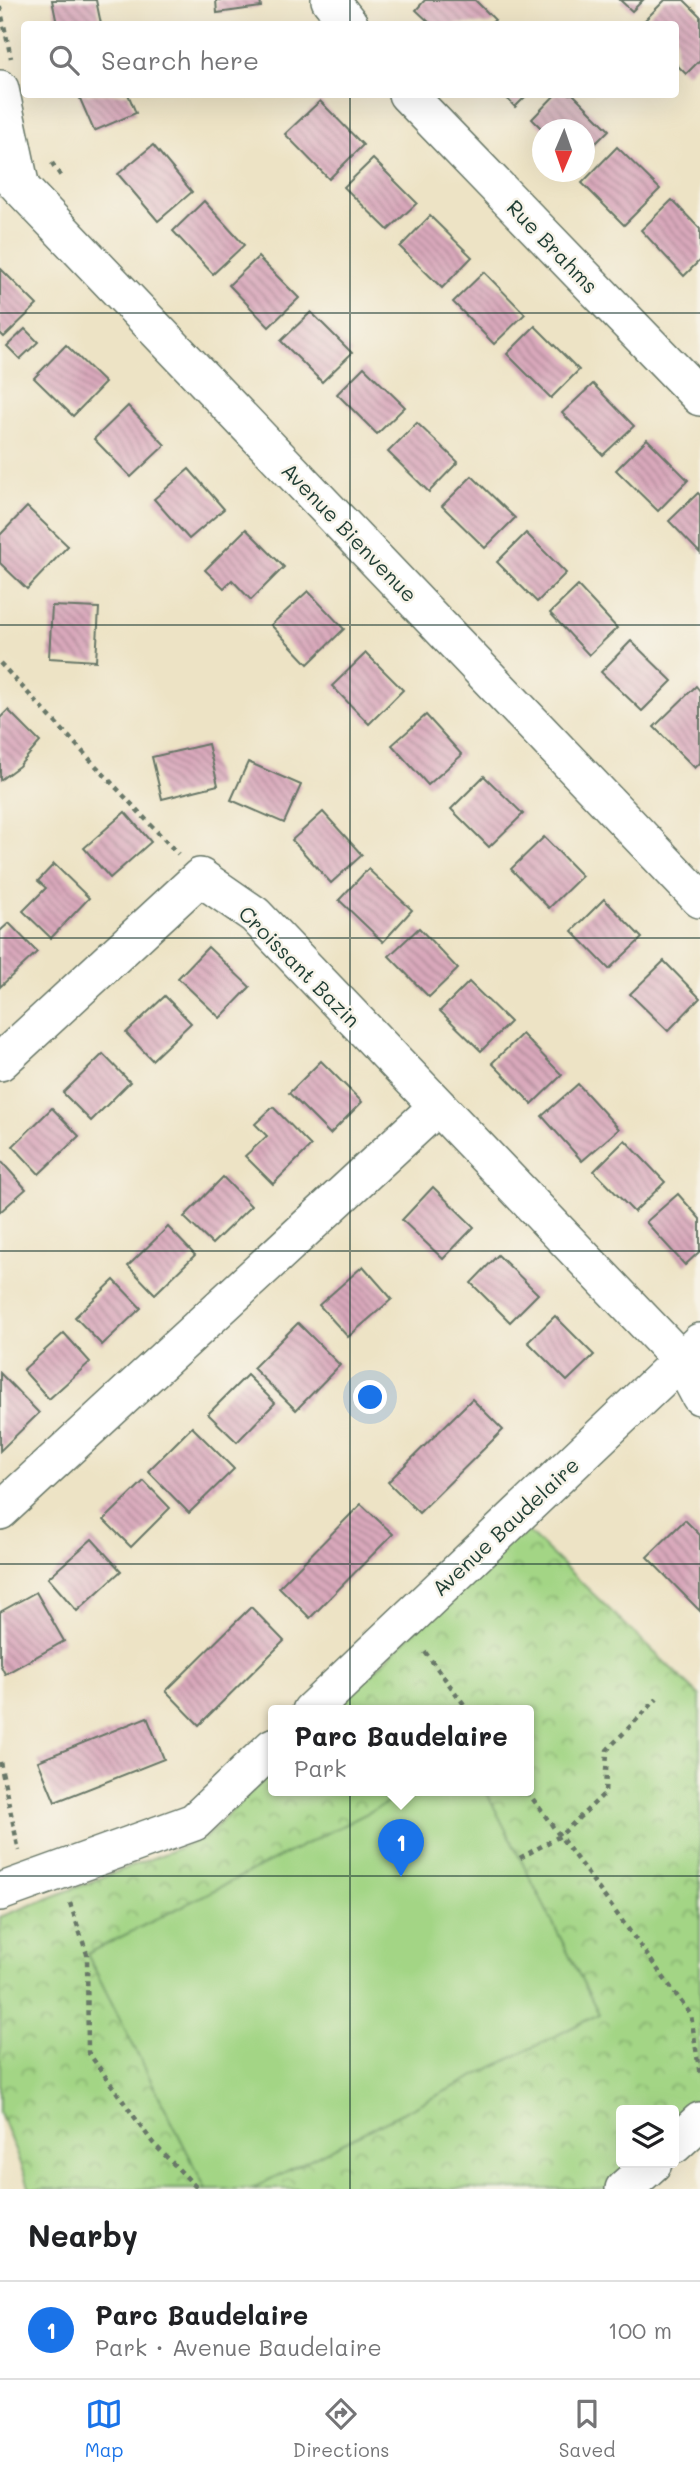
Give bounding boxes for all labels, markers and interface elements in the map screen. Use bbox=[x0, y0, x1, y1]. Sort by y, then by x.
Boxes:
search box bbox=[21, 21, 679, 98]
icon: search bbox=[45, 41, 83, 79]
text: Search here bbox=[101, 43, 259, 77]
north arrow bbox=[532, 119, 595, 182]
street label: Rue Brahms bbox=[502, 193, 604, 299]
street label: Avenue Bienvenue bbox=[276, 457, 424, 607]
street label: Croissant Bazin bbox=[233, 899, 367, 1033]
your location bbox=[353, 1380, 387, 1414]
street label: Avenue Baudelaire bbox=[426, 1451, 584, 1601]
popup bbox=[268, 1705, 534, 1796]
text: Parc Baudelaire bbox=[294, 1719, 508, 1753]
text: Park bbox=[294, 1753, 346, 1783]
pin: 1 bbox=[378, 1819, 424, 1877]
map controls bbox=[616, 2105, 679, 2168]
button: layers bbox=[616, 2105, 679, 2168]
text: Nearby bbox=[28, 2215, 138, 2255]
text: Parc Baudelaire bbox=[95, 2298, 308, 2332]
text: 1 bbox=[46, 2315, 56, 2345]
text: 100 m bbox=[608, 2315, 672, 2345]
text: Park · Avenue Baudelaire bbox=[95, 2332, 382, 2362]
tab: Map bbox=[85, 2395, 123, 2462]
tab: Directions bbox=[293, 2395, 389, 2462]
tab: Saved bbox=[559, 2395, 615, 2462]

